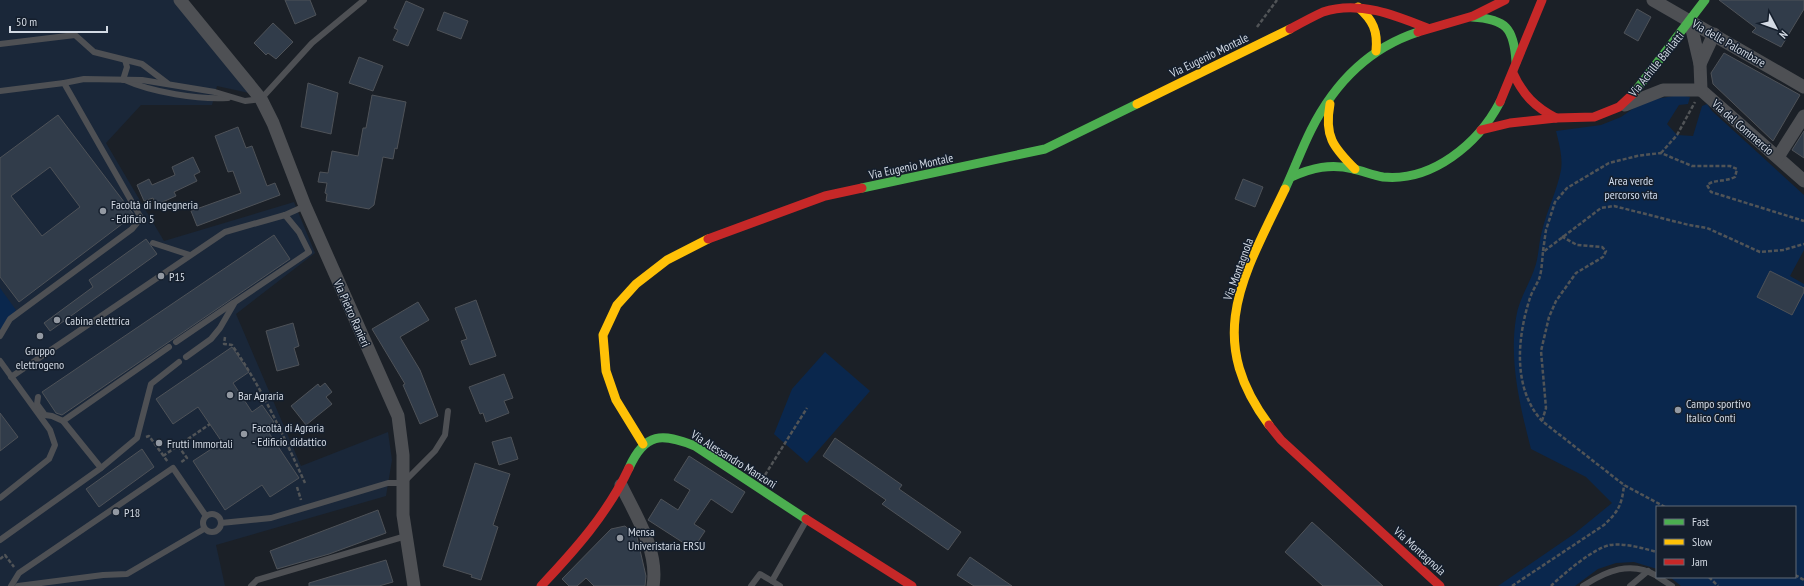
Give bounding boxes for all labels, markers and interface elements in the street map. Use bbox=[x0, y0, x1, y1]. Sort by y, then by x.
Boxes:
scale bar bbox=[10, 8, 107, 34]
north arrow bbox=[1756, 8, 1796, 48]
text: 50 m bbox=[16, 14, 37, 29]
street label: Via delle Palombare bbox=[1689, 15, 1769, 70]
text: N bbox=[1776, 28, 1791, 41]
street label: Via Eugenio Montale bbox=[1166, 29, 1251, 81]
street label: Via Achille Barilatti bbox=[1625, 29, 1687, 100]
street label: Via del Commercio bbox=[1708, 95, 1777, 158]
street label: Via Eugenio Montale bbox=[867, 150, 954, 182]
park label: Area verde percorso vita bbox=[1604, 173, 1658, 202]
place label: Facoltà di Ingegneria - Edificio 5 bbox=[111, 197, 198, 226]
marker: Facoltà di Ingegneria - Edificio 5 bbox=[98, 206, 108, 216]
street label: Via Montagnola bbox=[1220, 236, 1256, 303]
place label: P15 bbox=[169, 269, 185, 284]
marker: P15 bbox=[156, 271, 166, 281]
street label: Via Pietro Ranieri bbox=[330, 276, 374, 349]
place label: Cabina elettrica bbox=[65, 313, 130, 328]
marker: Cabina elettrica bbox=[52, 315, 62, 325]
marker: Gruppo elettrogeno bbox=[35, 331, 45, 341]
place label: Gruppo elettrogeno bbox=[16, 343, 64, 372]
place label: Bar Agraria bbox=[238, 388, 284, 403]
marker: Bar Agraria bbox=[225, 390, 235, 400]
place label: Campo sportivo Italico Conti bbox=[1686, 396, 1751, 425]
marker: Campo sportivo Italico Conti bbox=[1673, 405, 1683, 415]
place label: Facoltà di Agraria - Edificio didattico bbox=[252, 420, 326, 449]
street label: Via Alessandro Manzoni bbox=[688, 426, 780, 491]
marker: Facoltà di Agraria - Edificio didattico bbox=[239, 429, 249, 439]
place label: Frutti Immortali bbox=[167, 436, 233, 451]
marker: Frutti Immortali bbox=[154, 438, 164, 448]
place label: P18 bbox=[124, 505, 140, 520]
legend bbox=[1656, 506, 1796, 578]
marker: P18 bbox=[111, 507, 121, 517]
text: Fast bbox=[1692, 514, 1710, 529]
street label: Via Montagnola bbox=[1390, 523, 1449, 578]
place label: Mensa Univeristaria ERSU bbox=[628, 524, 705, 553]
marker: Mensa Univeristaria ERSU bbox=[615, 533, 625, 543]
text: Slow bbox=[1692, 534, 1713, 549]
text: Jam bbox=[1691, 554, 1708, 569]

